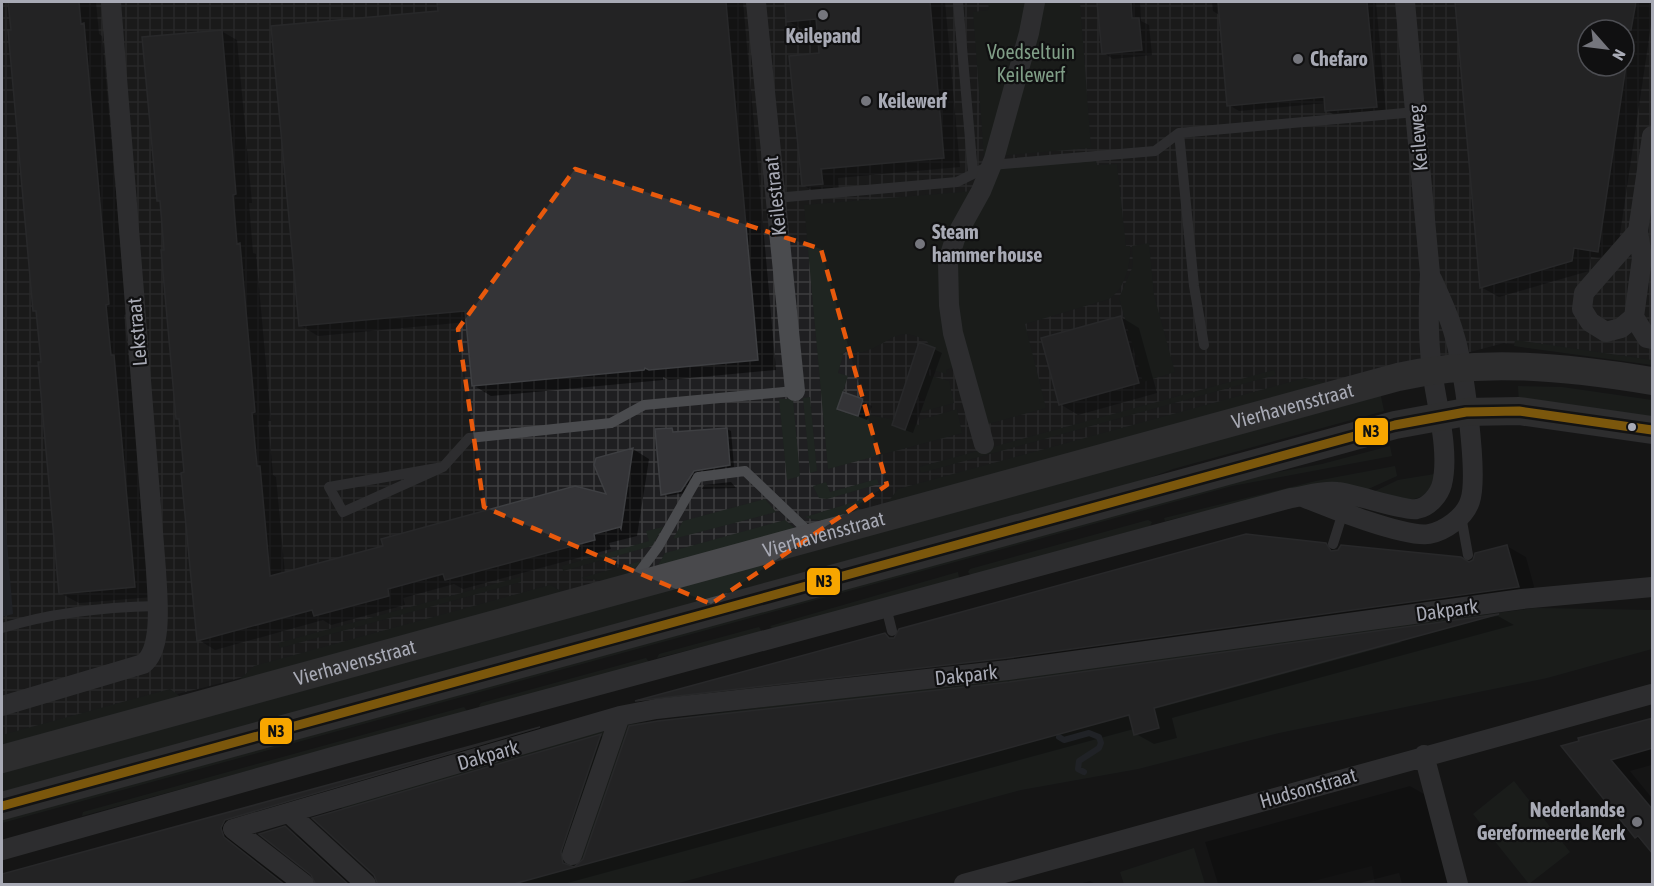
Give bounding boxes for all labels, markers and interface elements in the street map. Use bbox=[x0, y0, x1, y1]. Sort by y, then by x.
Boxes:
marker: Keilepand bbox=[816, 8, 830, 22]
north arrow bbox=[1576, 18, 1636, 78]
place label: Keilepand bbox=[785, 24, 861, 47]
park label: Voedseltuin Keilewerf bbox=[987, 40, 1075, 86]
place label: Chefaro bbox=[1310, 47, 1368, 70]
text: N bbox=[1609, 47, 1629, 63]
marker: Chefaro bbox=[1291, 52, 1305, 66]
place label: Keilewerf bbox=[878, 89, 948, 112]
marker: Keilewerf bbox=[859, 94, 873, 108]
street label: Keileweg bbox=[1403, 104, 1432, 172]
street label: Keilestraat bbox=[759, 155, 790, 237]
place label: Steam hammer house bbox=[932, 220, 1042, 266]
marker: Steam hammer house bbox=[913, 237, 927, 251]
street label: Lekstraat bbox=[122, 297, 151, 367]
street label: Vierhavensstraat bbox=[1229, 378, 1356, 433]
line badge: N3 bbox=[1354, 417, 1389, 446]
unlabelled marker bbox=[1626, 421, 1638, 433]
text: N3 bbox=[1363, 422, 1379, 440]
street label: Vierhavensstraat bbox=[760, 506, 887, 561]
line badge: N3 bbox=[806, 567, 841, 596]
text: N3 bbox=[816, 572, 832, 590]
street label: Dakpark bbox=[1414, 594, 1480, 625]
street label: Vierhavensstraat bbox=[292, 634, 418, 690]
street label: Dakpark bbox=[934, 660, 999, 689]
line badge: N3 bbox=[259, 717, 293, 745]
text: N3 bbox=[268, 722, 284, 740]
street label: Dakpark bbox=[455, 735, 521, 774]
street label: Hudsonstraat bbox=[1257, 763, 1359, 812]
place label: Nederlandse Gereformeerde Kerk bbox=[1477, 798, 1625, 844]
marker: Nederlandse Gereformeerde Kerk bbox=[1630, 815, 1644, 829]

